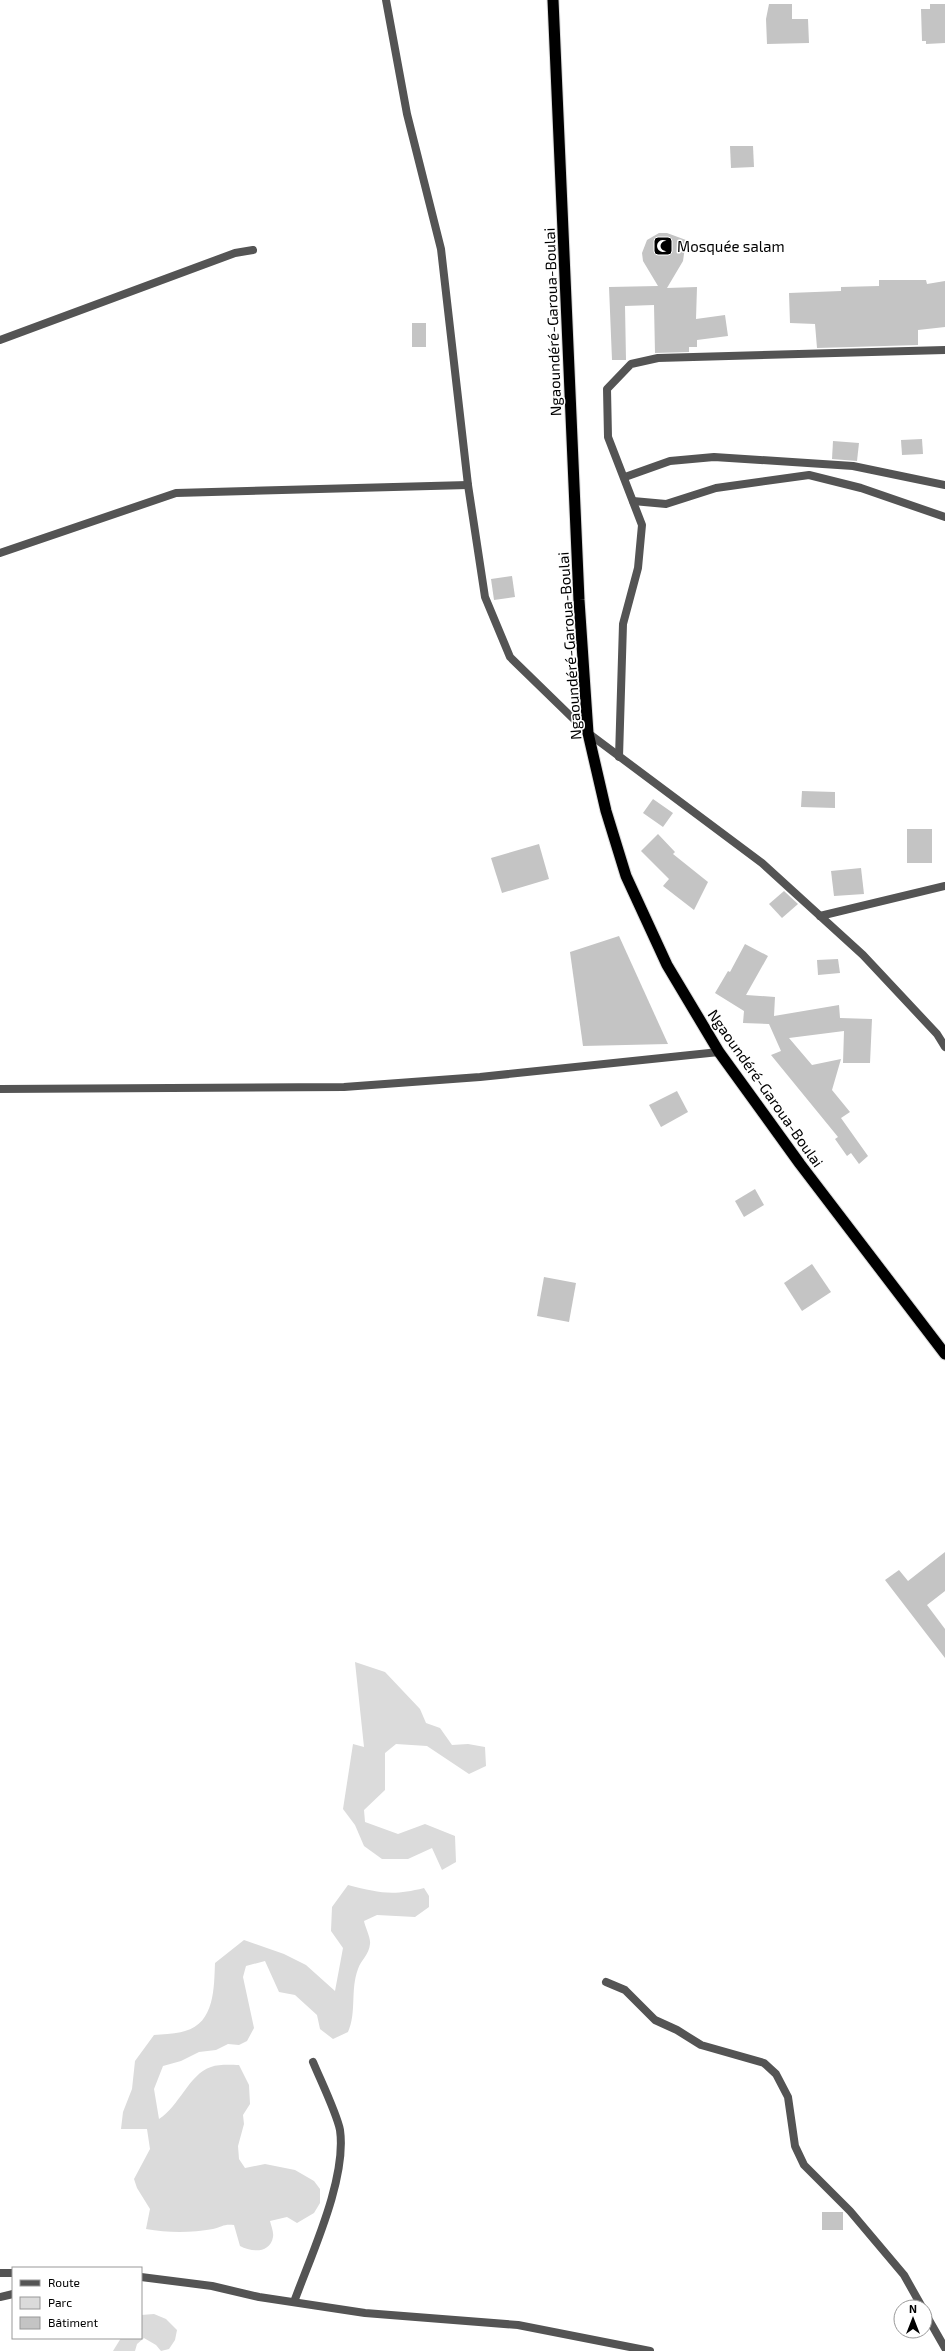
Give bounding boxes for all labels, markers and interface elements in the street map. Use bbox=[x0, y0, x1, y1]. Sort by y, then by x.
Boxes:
street label: Ngaoundéré-Garoua-Boulai bbox=[540, 228, 564, 416]
mosque icon: Mosquée salam bbox=[652, 235, 674, 257]
place label: Mosquée salam bbox=[677, 237, 785, 255]
street label: Ngaoundéré-Garoua-Boulai bbox=[553, 551, 585, 741]
street label: Ngaoundéré-Garoua-Boulai bbox=[705, 1006, 827, 1170]
legend bbox=[12, 2267, 142, 2339]
text: Route bbox=[48, 2275, 80, 2289]
text: Parc bbox=[48, 2295, 72, 2309]
north arrow bbox=[893, 2299, 933, 2339]
text: N bbox=[909, 2302, 917, 2315]
text: Bâtiment bbox=[48, 2315, 99, 2329]

